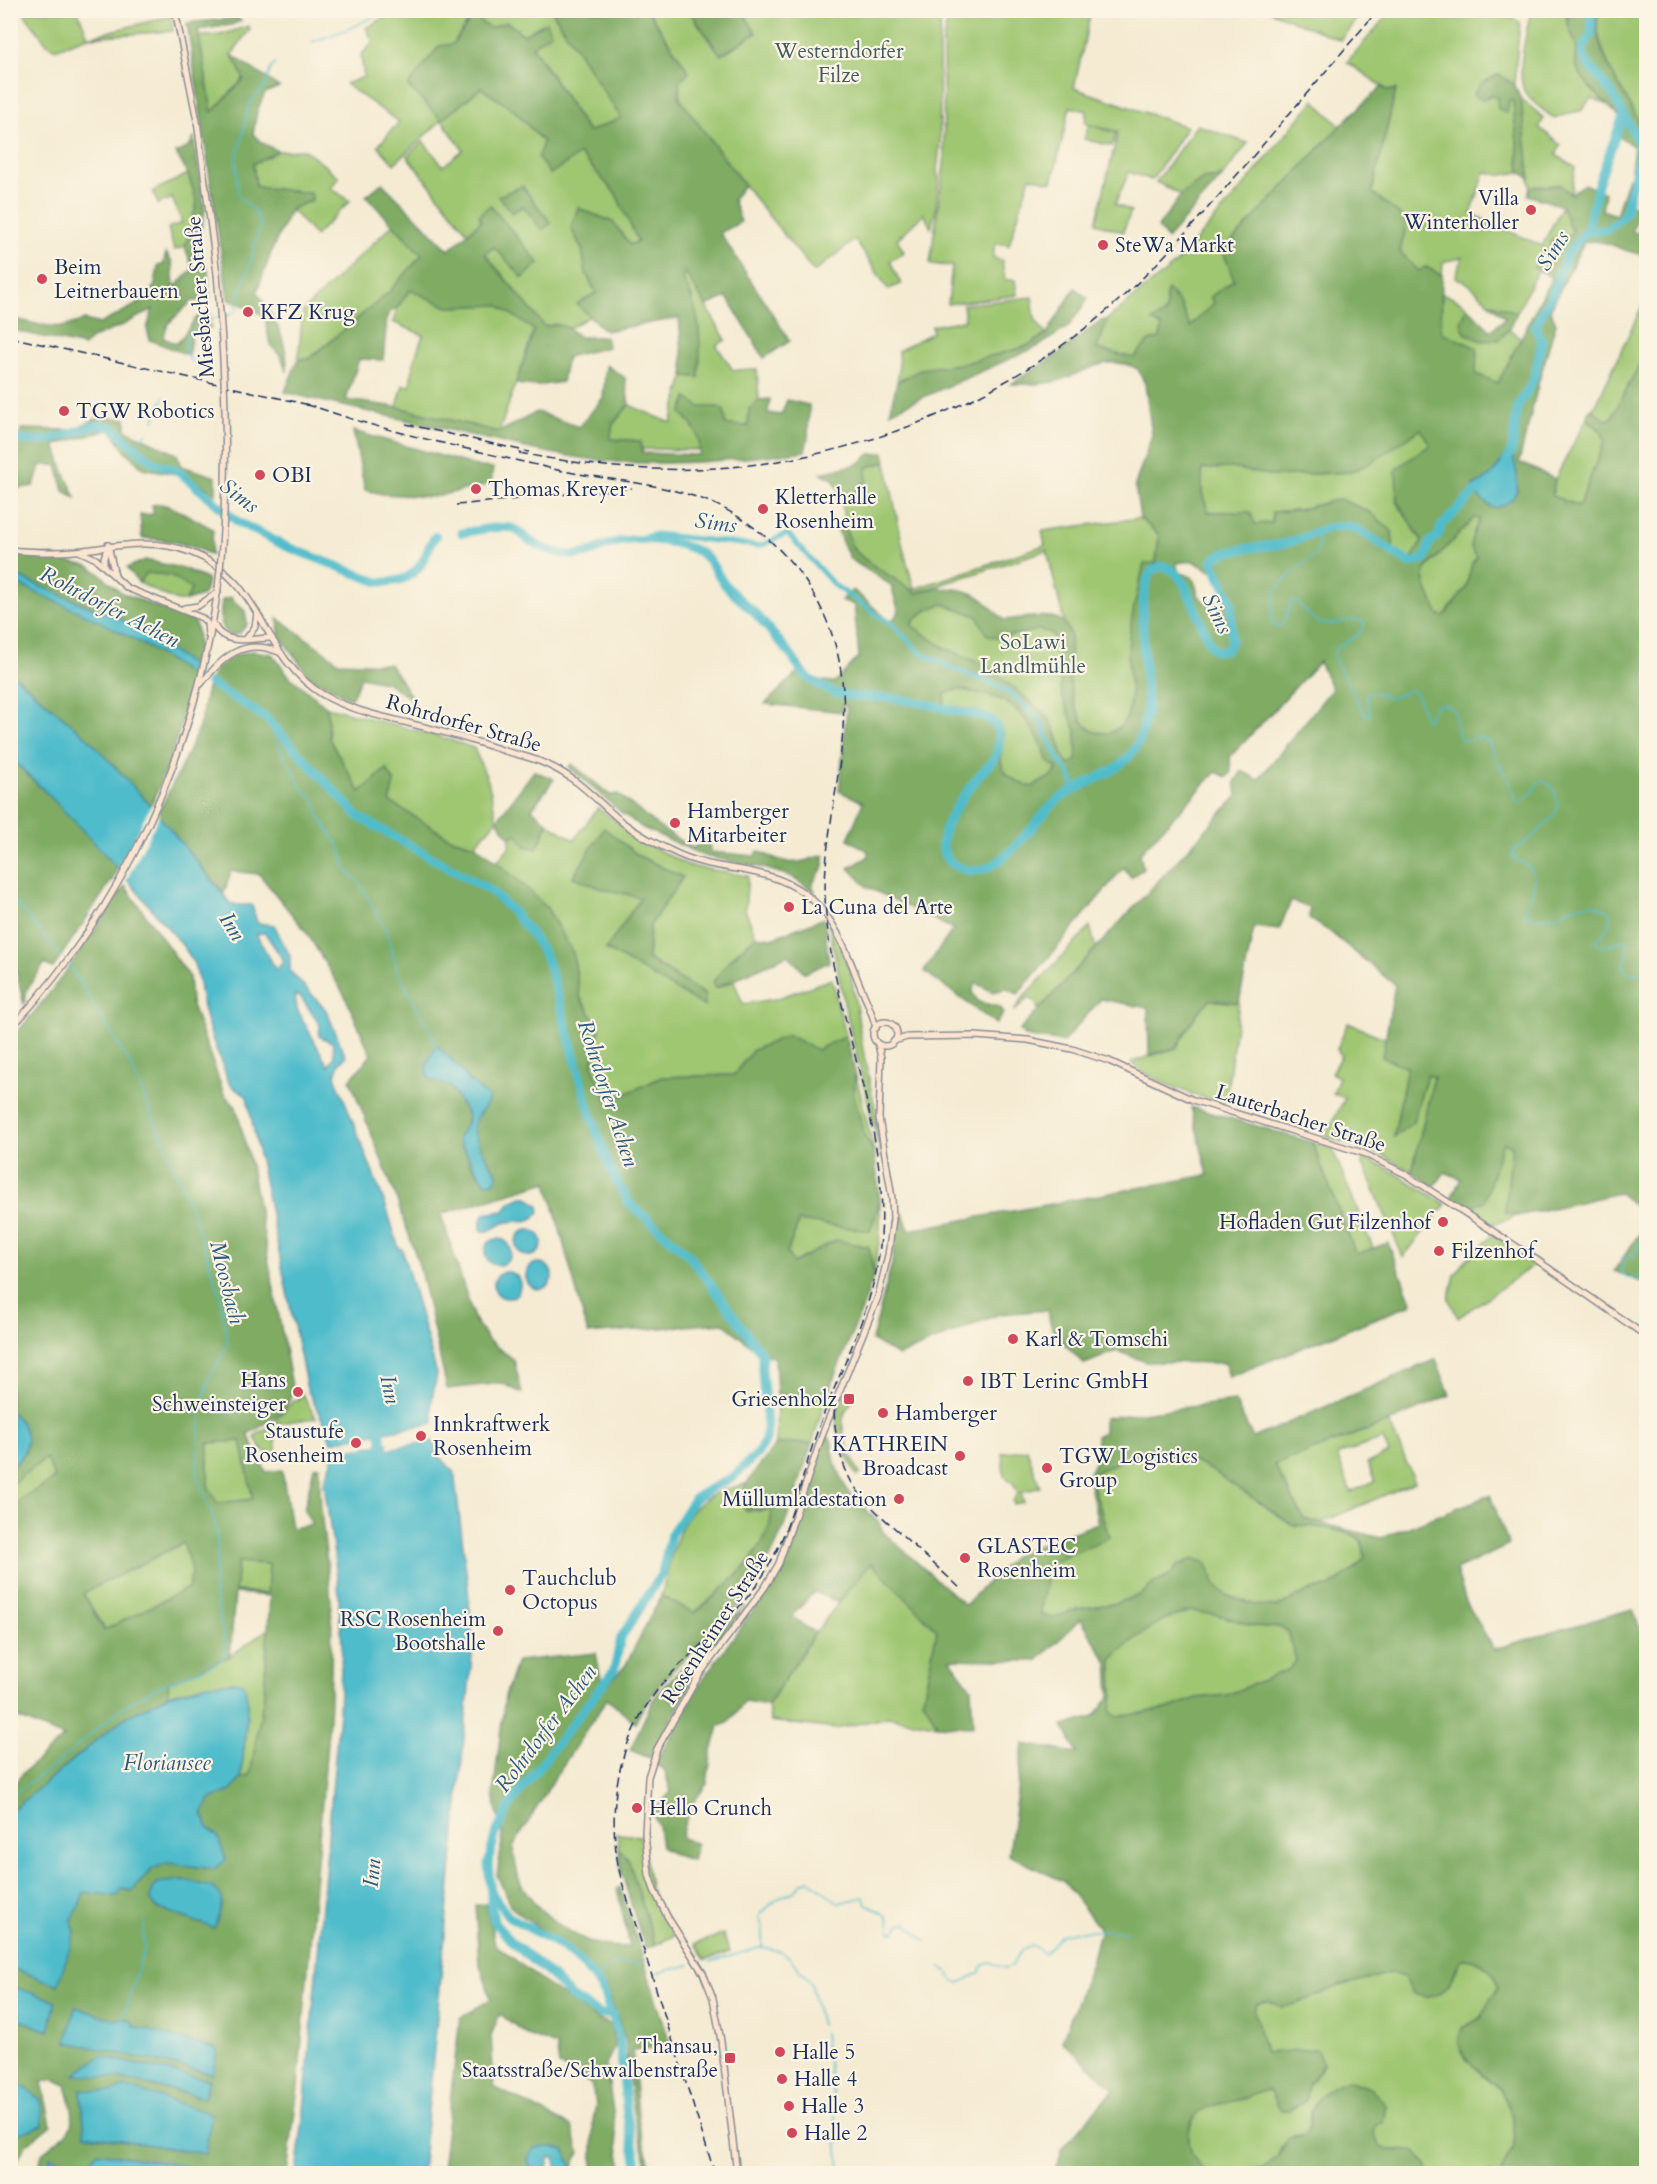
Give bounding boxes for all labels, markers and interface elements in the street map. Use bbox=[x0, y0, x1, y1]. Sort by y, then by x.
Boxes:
park label: Westerndorfer Filze bbox=[773, 37, 904, 90]
place label: Villa Winterholler bbox=[1402, 184, 1519, 237]
marker: Villa Winterholler bbox=[1524, 203, 1538, 217]
street label: Miesbacher Straße bbox=[179, 215, 222, 379]
water label: Sims bbox=[1529, 224, 1577, 276]
place label: SteWa Markt bbox=[1115, 231, 1234, 260]
marker: SteWa Markt bbox=[1096, 238, 1110, 252]
place label: Beim Leitnerbauern bbox=[54, 253, 179, 306]
marker: Beim Leitnerbauern bbox=[35, 272, 49, 286]
place label: KFZ Krug bbox=[260, 298, 355, 327]
marker: KFZ Krug bbox=[241, 305, 255, 319]
place label: TGW Robotics bbox=[76, 397, 215, 426]
marker: TGW Robotics bbox=[57, 404, 71, 418]
place label: OBI bbox=[272, 461, 312, 490]
marker: OBI bbox=[253, 468, 267, 482]
water label: Sims bbox=[213, 471, 266, 521]
place label: Thomas Kreyer bbox=[488, 475, 627, 504]
marker: Thomas Kreyer bbox=[469, 482, 483, 496]
place label: Kletterhalle Rosenheim bbox=[775, 483, 877, 536]
marker: Kletterhalle Rosenheim bbox=[756, 502, 770, 516]
water label: Sims bbox=[693, 506, 739, 541]
water label: Rohrdorfer Achen bbox=[35, 559, 185, 655]
water label: Sims bbox=[1194, 588, 1240, 639]
park label: SoLawi Landlmühle bbox=[980, 628, 1086, 681]
street label: Rohrdorfer Straße bbox=[383, 687, 545, 760]
place label: Hamberger Mitarbeiter bbox=[687, 797, 789, 850]
marker: Hamberger Mitarbeiter bbox=[668, 816, 682, 830]
place label: La Cuna del Arte bbox=[801, 893, 953, 922]
marker: La Cuna del Arte bbox=[782, 900, 796, 914]
water label: Inn bbox=[212, 906, 253, 947]
water label: Rohrdorfer Achen bbox=[570, 1016, 646, 1171]
street label: Lauterbacher Straße bbox=[1212, 1077, 1390, 1160]
place label: Hofladen Gut Filzenhof bbox=[1219, 1208, 1435, 1237]
marker: Hofladen Gut Filzenhof bbox=[1436, 1215, 1450, 1229]
place label: Filzenhof bbox=[1451, 1237, 1538, 1266]
water label: Moosbach bbox=[202, 1238, 252, 1327]
marker: Filzenhof bbox=[1432, 1244, 1446, 1258]
place label: Karl & Tomschi bbox=[1025, 1325, 1168, 1354]
marker: Karl & Tomschi bbox=[1006, 1332, 1020, 1346]
place label: Hans Schweinsteiger bbox=[152, 1366, 286, 1419]
place label: IBT Lerinc GmbH bbox=[980, 1367, 1149, 1396]
water label: Inn bbox=[372, 1372, 408, 1407]
marker: IBT Lerinc GmbH bbox=[961, 1374, 975, 1388]
marker: Hans Schweinsteiger bbox=[291, 1385, 305, 1399]
place label: Griesenholz bbox=[731, 1385, 838, 1414]
marker: Griesenholz bbox=[842, 1392, 856, 1406]
place label: Hamberger bbox=[895, 1399, 997, 1428]
marker: Hamberger bbox=[876, 1406, 890, 1420]
place label: Innkraftwerk Rosenheim bbox=[433, 1410, 551, 1463]
place label: Staustufe Rosenheim bbox=[245, 1417, 344, 1470]
marker: Innkraftwerk Rosenheim bbox=[414, 1429, 428, 1443]
place label: KATHREIN Broadcast bbox=[832, 1430, 948, 1483]
marker: Staustufe Rosenheim bbox=[349, 1436, 363, 1450]
place label: TGW Logistics Group bbox=[1059, 1442, 1198, 1495]
marker: KATHREIN Broadcast bbox=[953, 1449, 967, 1463]
marker: TGW Logistics Group bbox=[1040, 1461, 1054, 1475]
place label: Müllumladestation bbox=[722, 1485, 887, 1514]
marker: Müllumladestation bbox=[892, 1492, 906, 1506]
place label: GLASTEC Rosenheim bbox=[977, 1532, 1076, 1585]
street label: Rosenheimer Straße bbox=[655, 1545, 776, 1710]
marker: GLASTEC Rosenheim bbox=[958, 1551, 972, 1565]
place label: Tauchclub Octopus bbox=[522, 1564, 617, 1617]
marker: Tauchclub Octopus bbox=[503, 1583, 517, 1597]
place label: RSC Rosenheim Bootshalle bbox=[340, 1605, 486, 1658]
marker: RSC Rosenheim Bootshalle bbox=[491, 1624, 505, 1638]
water label: Rohrdorfer Achen bbox=[488, 1658, 604, 1799]
water label: Floriansee bbox=[123, 1748, 211, 1778]
place label: Hello Crunch bbox=[649, 1794, 773, 1823]
marker: Hello Crunch bbox=[630, 1801, 644, 1815]
water label: Inn bbox=[356, 1857, 388, 1889]
place label: Thansau, Staatsstraße/Schwalbenstraße bbox=[462, 2032, 718, 2085]
place label: Halle 5 bbox=[792, 2038, 855, 2067]
marker: Halle 5 bbox=[773, 2045, 787, 2059]
marker: Thansau, Staatsstraße/Schwalbenstraße bbox=[723, 2051, 737, 2065]
place label: Halle 4 bbox=[794, 2065, 857, 2094]
marker: Halle 4 bbox=[775, 2072, 789, 2086]
place label: Halle 3 bbox=[801, 2092, 864, 2121]
marker: Halle 3 bbox=[782, 2099, 796, 2113]
place label: Halle 2 bbox=[804, 2119, 867, 2148]
marker: Halle 2 bbox=[785, 2126, 799, 2140]

